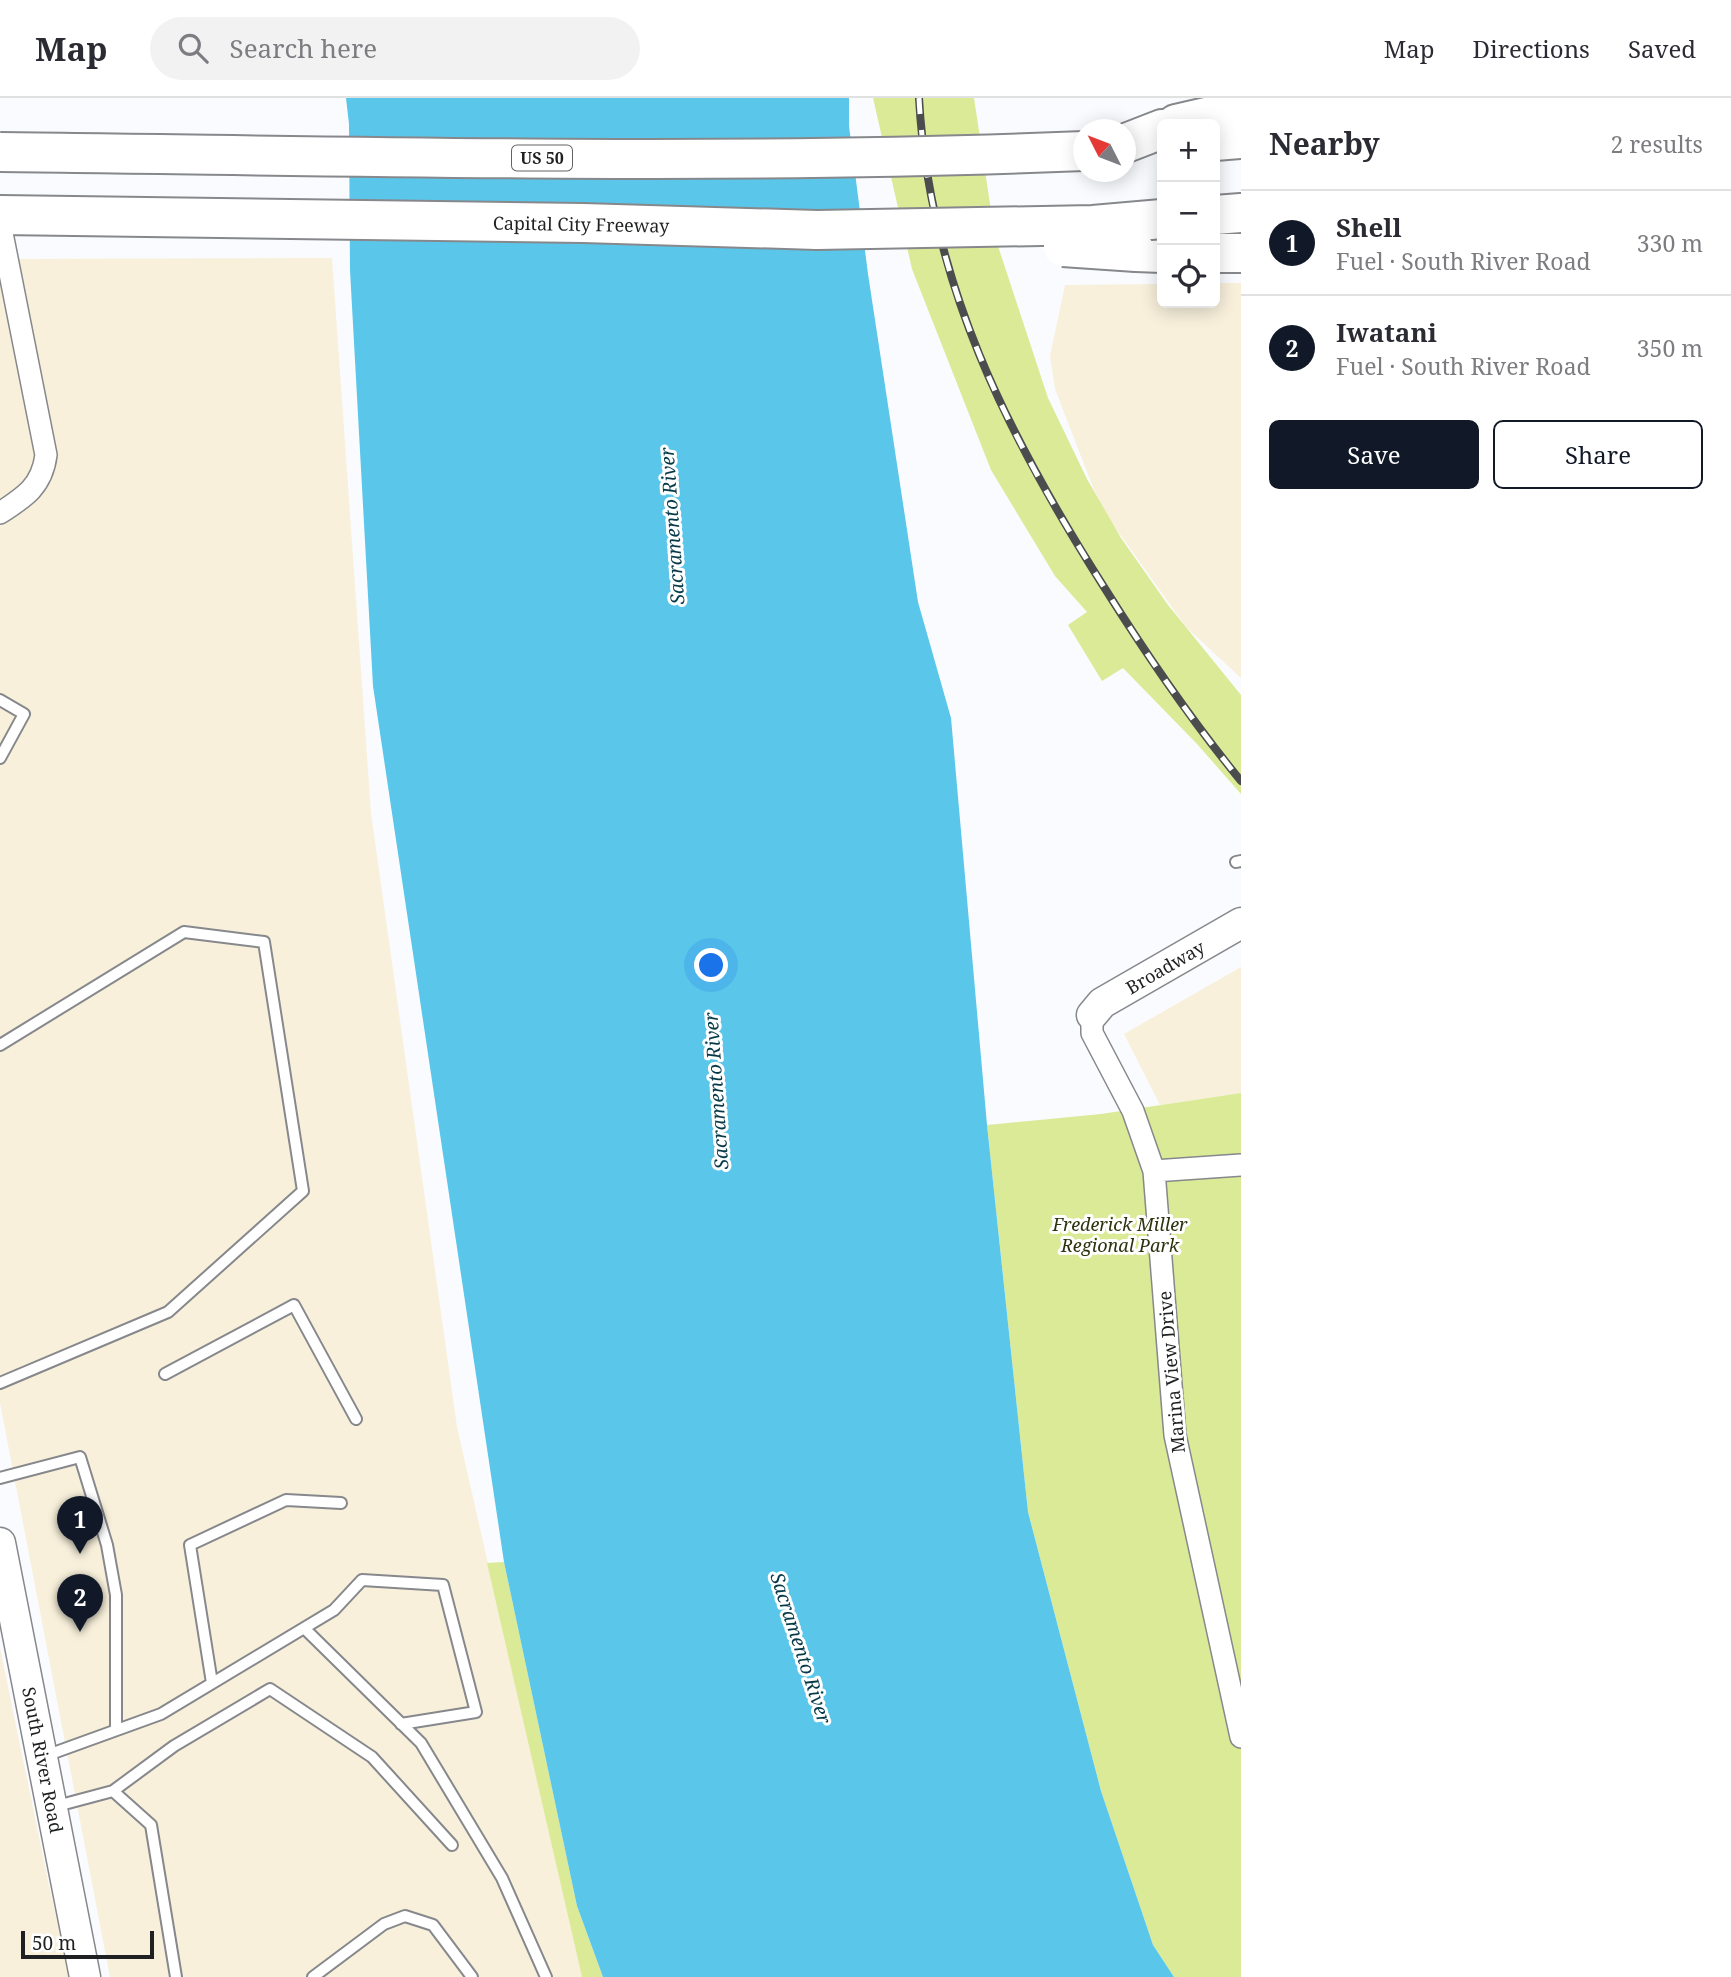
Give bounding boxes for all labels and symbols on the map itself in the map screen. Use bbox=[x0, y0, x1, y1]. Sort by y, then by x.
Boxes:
north arrow bbox=[1073, 119, 1136, 182]
road number: US 50 bbox=[512, 146, 572, 170]
street label: Capital City Freeway bbox=[493, 210, 670, 238]
water label: Sacramento River bbox=[654, 446, 690, 606]
street label: Broadway bbox=[1121, 934, 1210, 999]
your location bbox=[694, 948, 728, 982]
water label: Sacramento River bbox=[698, 1011, 734, 1171]
park label: Frederick Miller Regional Park bbox=[1051, 1212, 1188, 1257]
street label: Marina View Drive bbox=[1152, 1290, 1190, 1454]
pin: 1 bbox=[57, 1496, 103, 1554]
water label: Sacramento River bbox=[764, 1569, 838, 1727]
pin: 2 bbox=[57, 1574, 103, 1632]
street label: South River Road bbox=[17, 1685, 69, 1835]
scale bar bbox=[21, 1928, 154, 1960]

